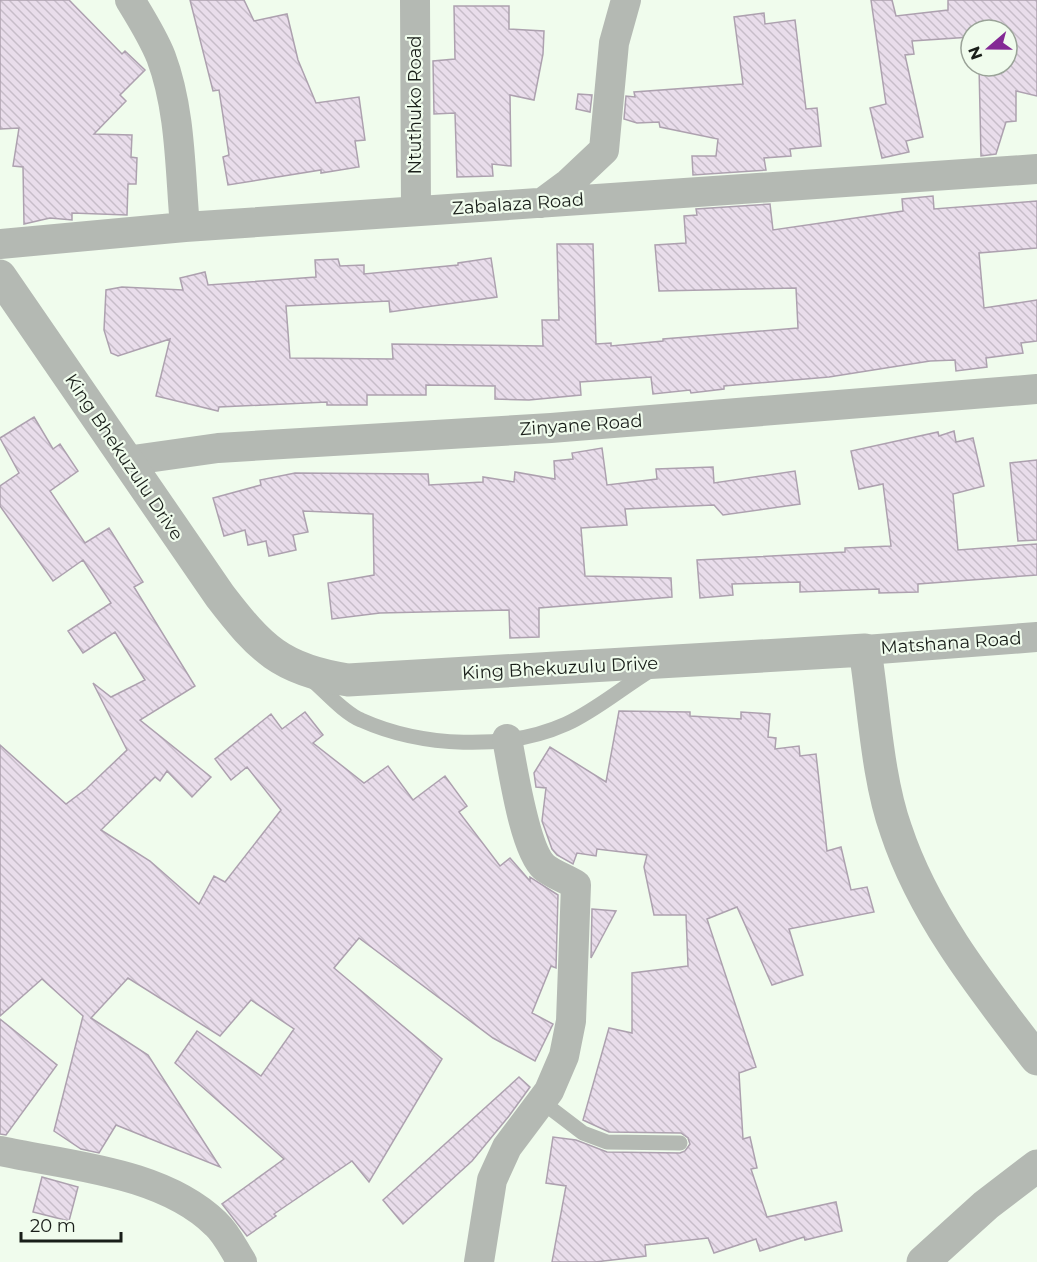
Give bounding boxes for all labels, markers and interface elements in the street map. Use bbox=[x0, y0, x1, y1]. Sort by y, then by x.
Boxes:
north arrow bbox=[959, 18, 1019, 78]
street label: Ntuthuko Road bbox=[404, 35, 426, 175]
text: N bbox=[964, 44, 987, 62]
street label: Zabalaza Road bbox=[451, 188, 585, 220]
street label: King Bhekuzulu Drive bbox=[60, 369, 188, 545]
street label: Zinyane Road bbox=[519, 410, 643, 440]
street label: Matshana Road bbox=[880, 627, 1022, 659]
street label: King Bhekuzulu Drive bbox=[461, 652, 659, 684]
scale bar bbox=[21, 1205, 122, 1243]
text: 20 m bbox=[30, 1215, 76, 1237]

